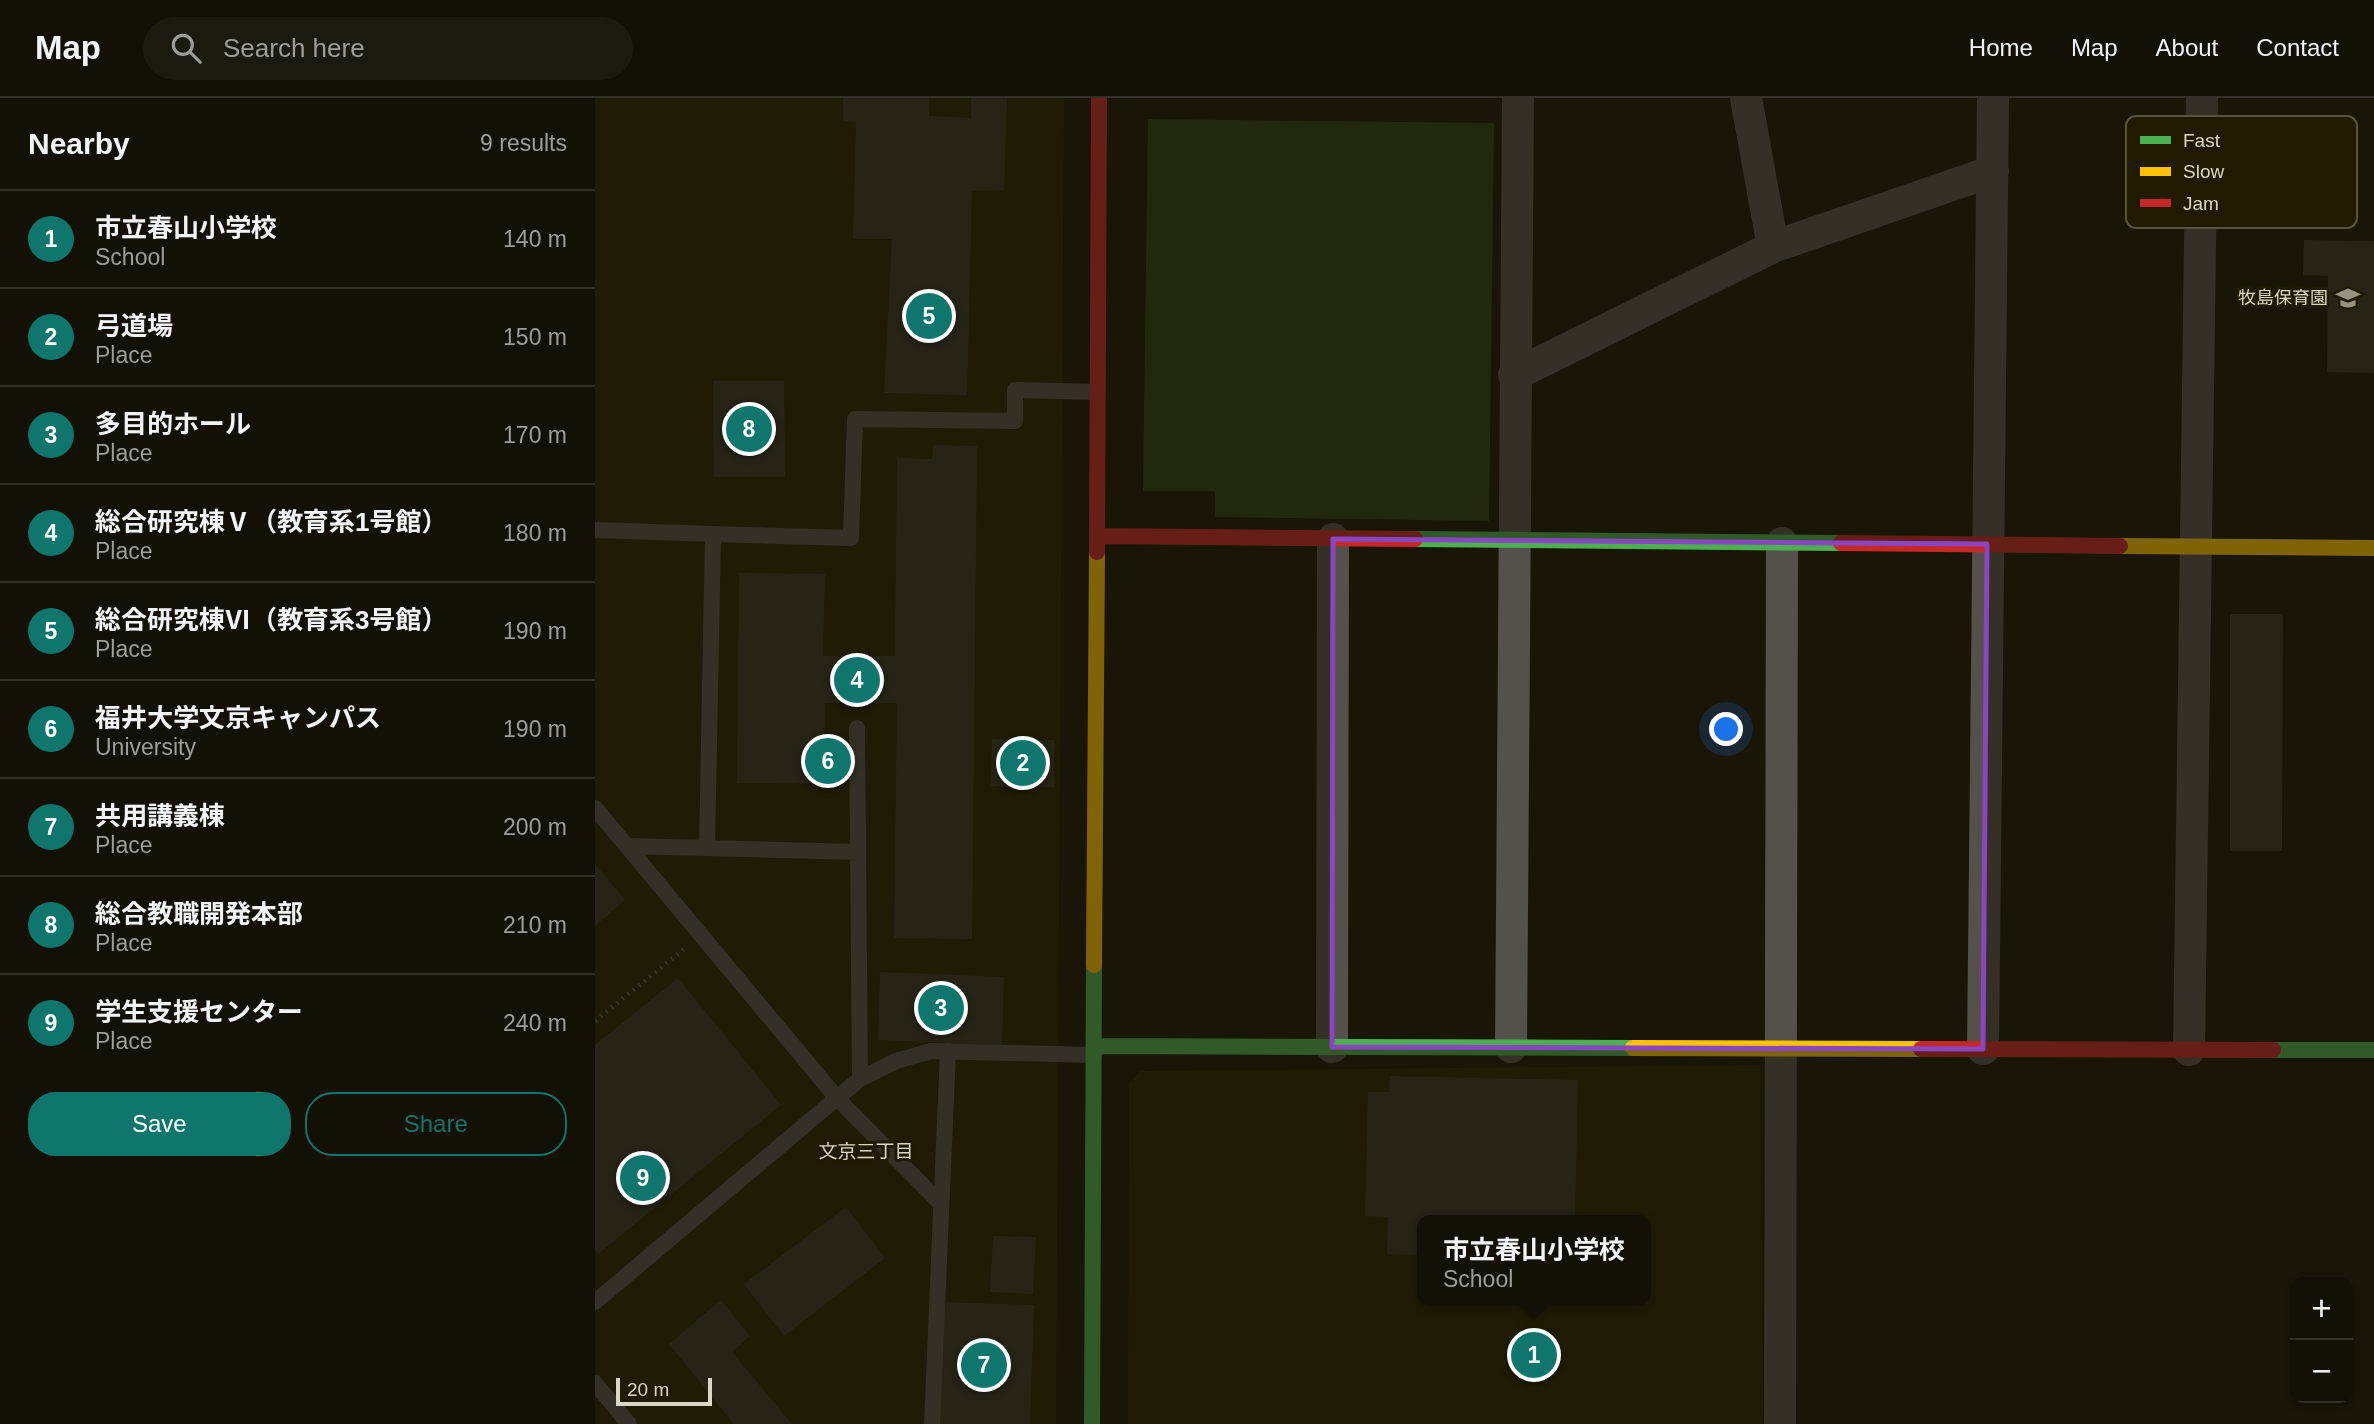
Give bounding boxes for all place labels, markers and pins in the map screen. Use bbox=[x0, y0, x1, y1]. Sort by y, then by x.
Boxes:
school or university icon: 牧島保育園 bbox=[2334, 284, 2362, 312]
place label: 牧島保育園 bbox=[2238, 288, 2328, 308]
pin: 5 bbox=[906, 290, 952, 342]
pin: 8 bbox=[726, 403, 772, 455]
pin: 4 bbox=[834, 654, 880, 706]
pin: 6 bbox=[805, 735, 851, 787]
pin: 2 bbox=[1000, 737, 1046, 789]
pin: 3 bbox=[918, 982, 964, 1034]
pin: 9 bbox=[620, 1152, 666, 1204]
pin: 1 bbox=[1511, 1329, 1557, 1381]
pin: 7 bbox=[961, 1339, 1007, 1391]

